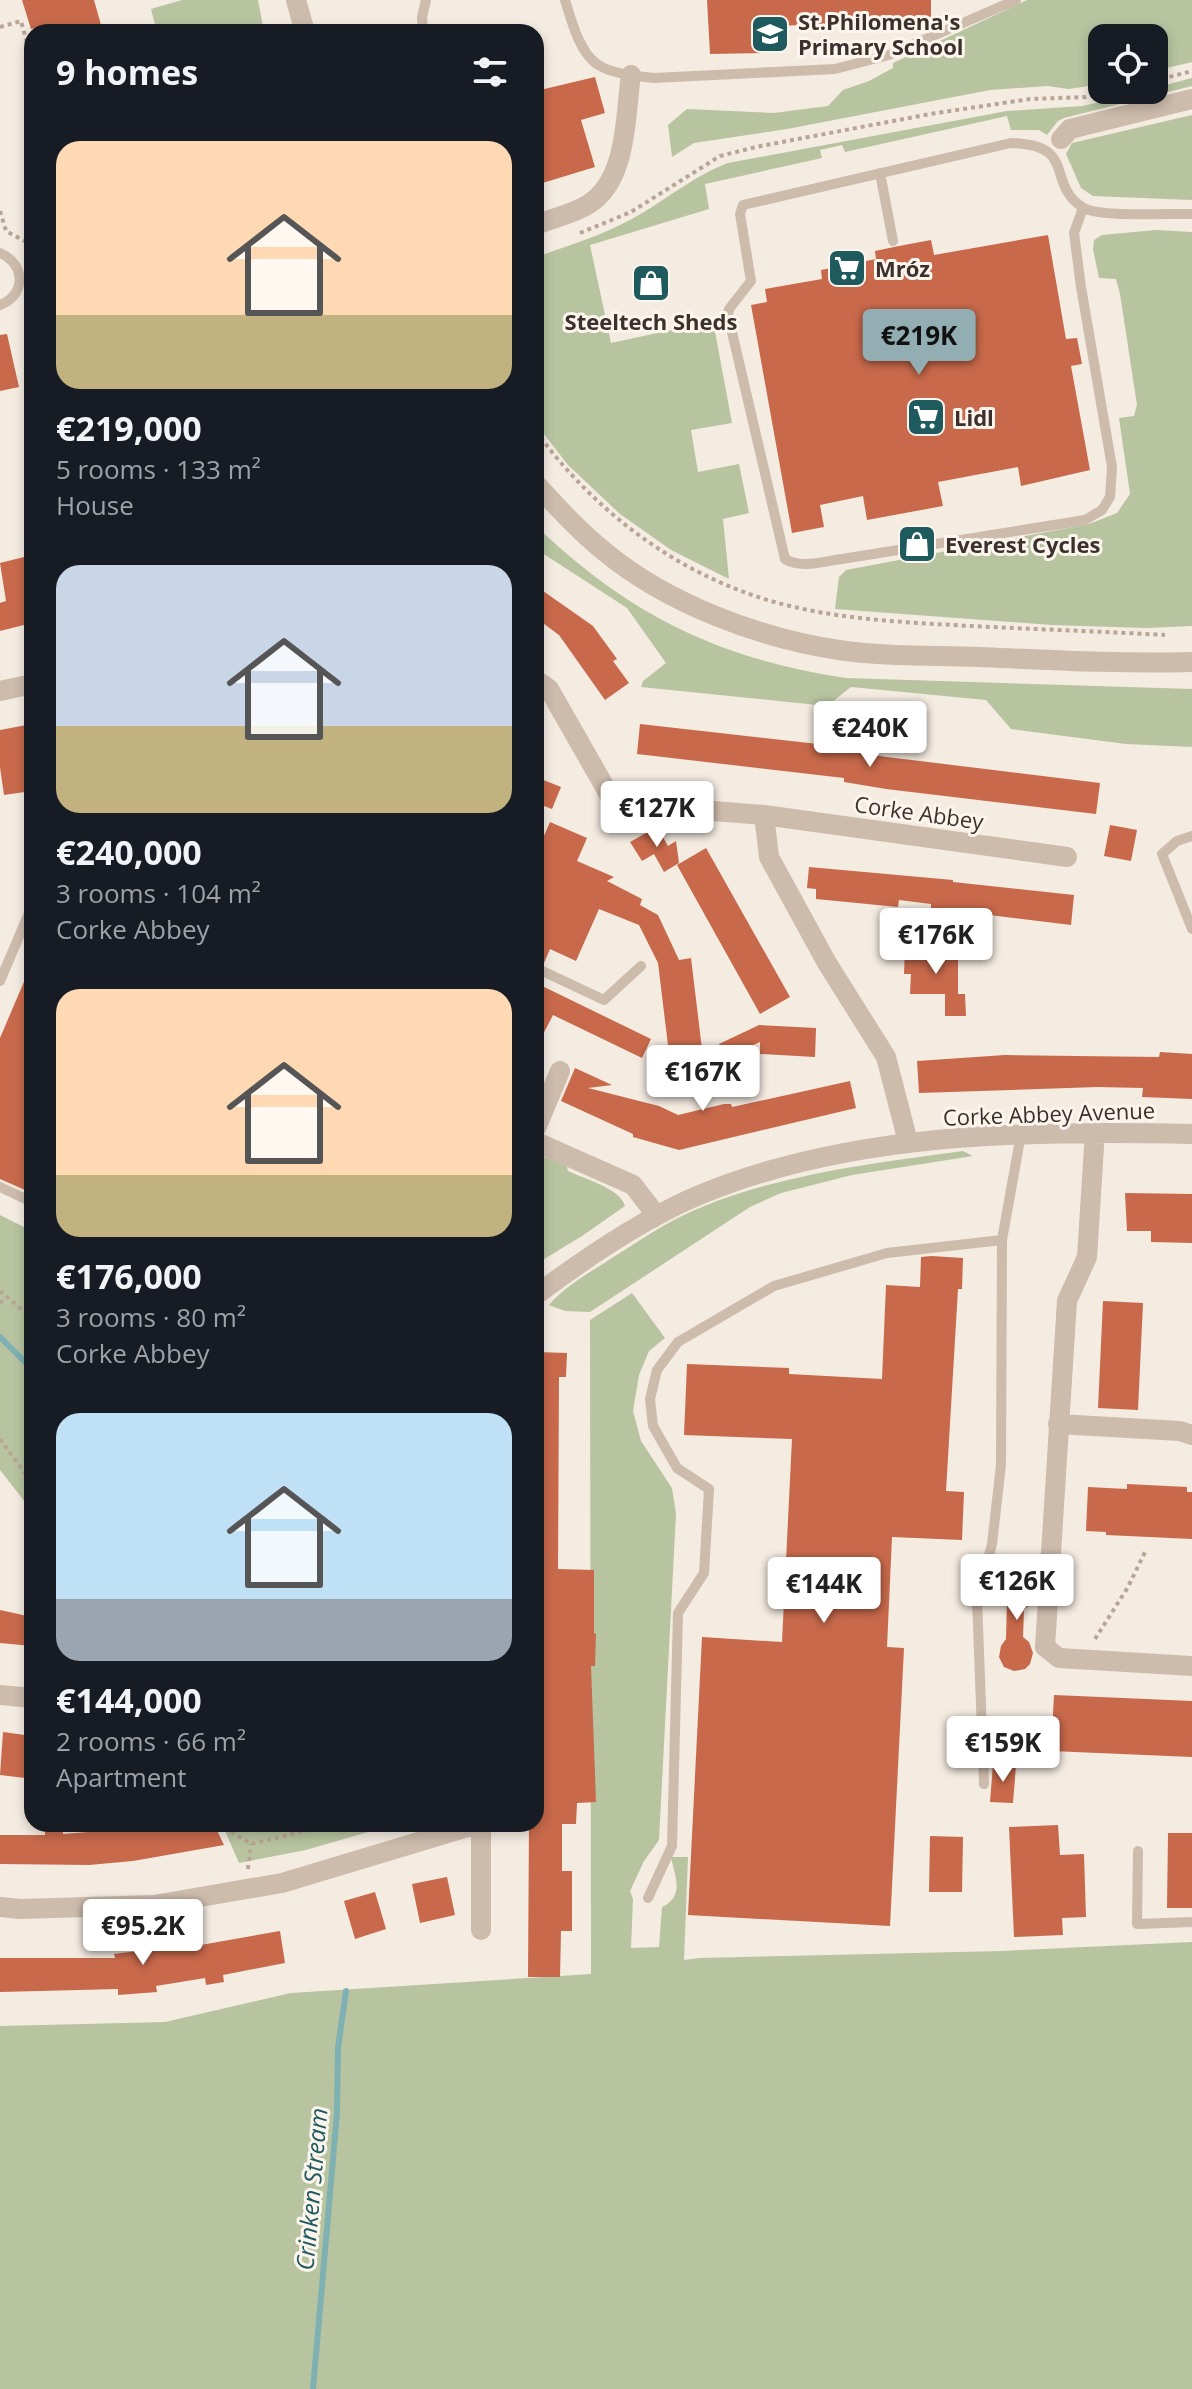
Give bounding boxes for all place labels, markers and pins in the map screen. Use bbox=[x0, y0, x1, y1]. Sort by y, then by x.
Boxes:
place label: St.Philomena's Primary School bbox=[798, 6, 963, 61]
school or university icon: St.Philomena's Primary School bbox=[749, 13, 791, 55]
supermarket icon: Mróz bbox=[826, 247, 868, 289]
place label: Mróz bbox=[875, 253, 930, 283]
shop icon: Steeltech Sheds bbox=[630, 262, 672, 304]
place label: Steeltech Sheds bbox=[565, 306, 737, 336]
pin: €219K bbox=[863, 309, 975, 377]
supermarket icon: Lidl bbox=[905, 396, 947, 438]
place label: Lidl bbox=[954, 402, 994, 432]
shop icon: Everest Cycles bbox=[896, 523, 938, 565]
place label: Everest Cycles bbox=[945, 529, 1101, 559]
pin: €240K bbox=[814, 701, 926, 769]
pin: €127K bbox=[601, 781, 713, 849]
pin: €176K bbox=[880, 908, 992, 976]
pin: €167K bbox=[647, 1045, 759, 1113]
pin: €126K bbox=[961, 1554, 1073, 1622]
pin: €144K bbox=[768, 1557, 880, 1625]
pin: €159K bbox=[947, 1716, 1059, 1784]
pin: €95.2K bbox=[78, 1899, 208, 1967]

